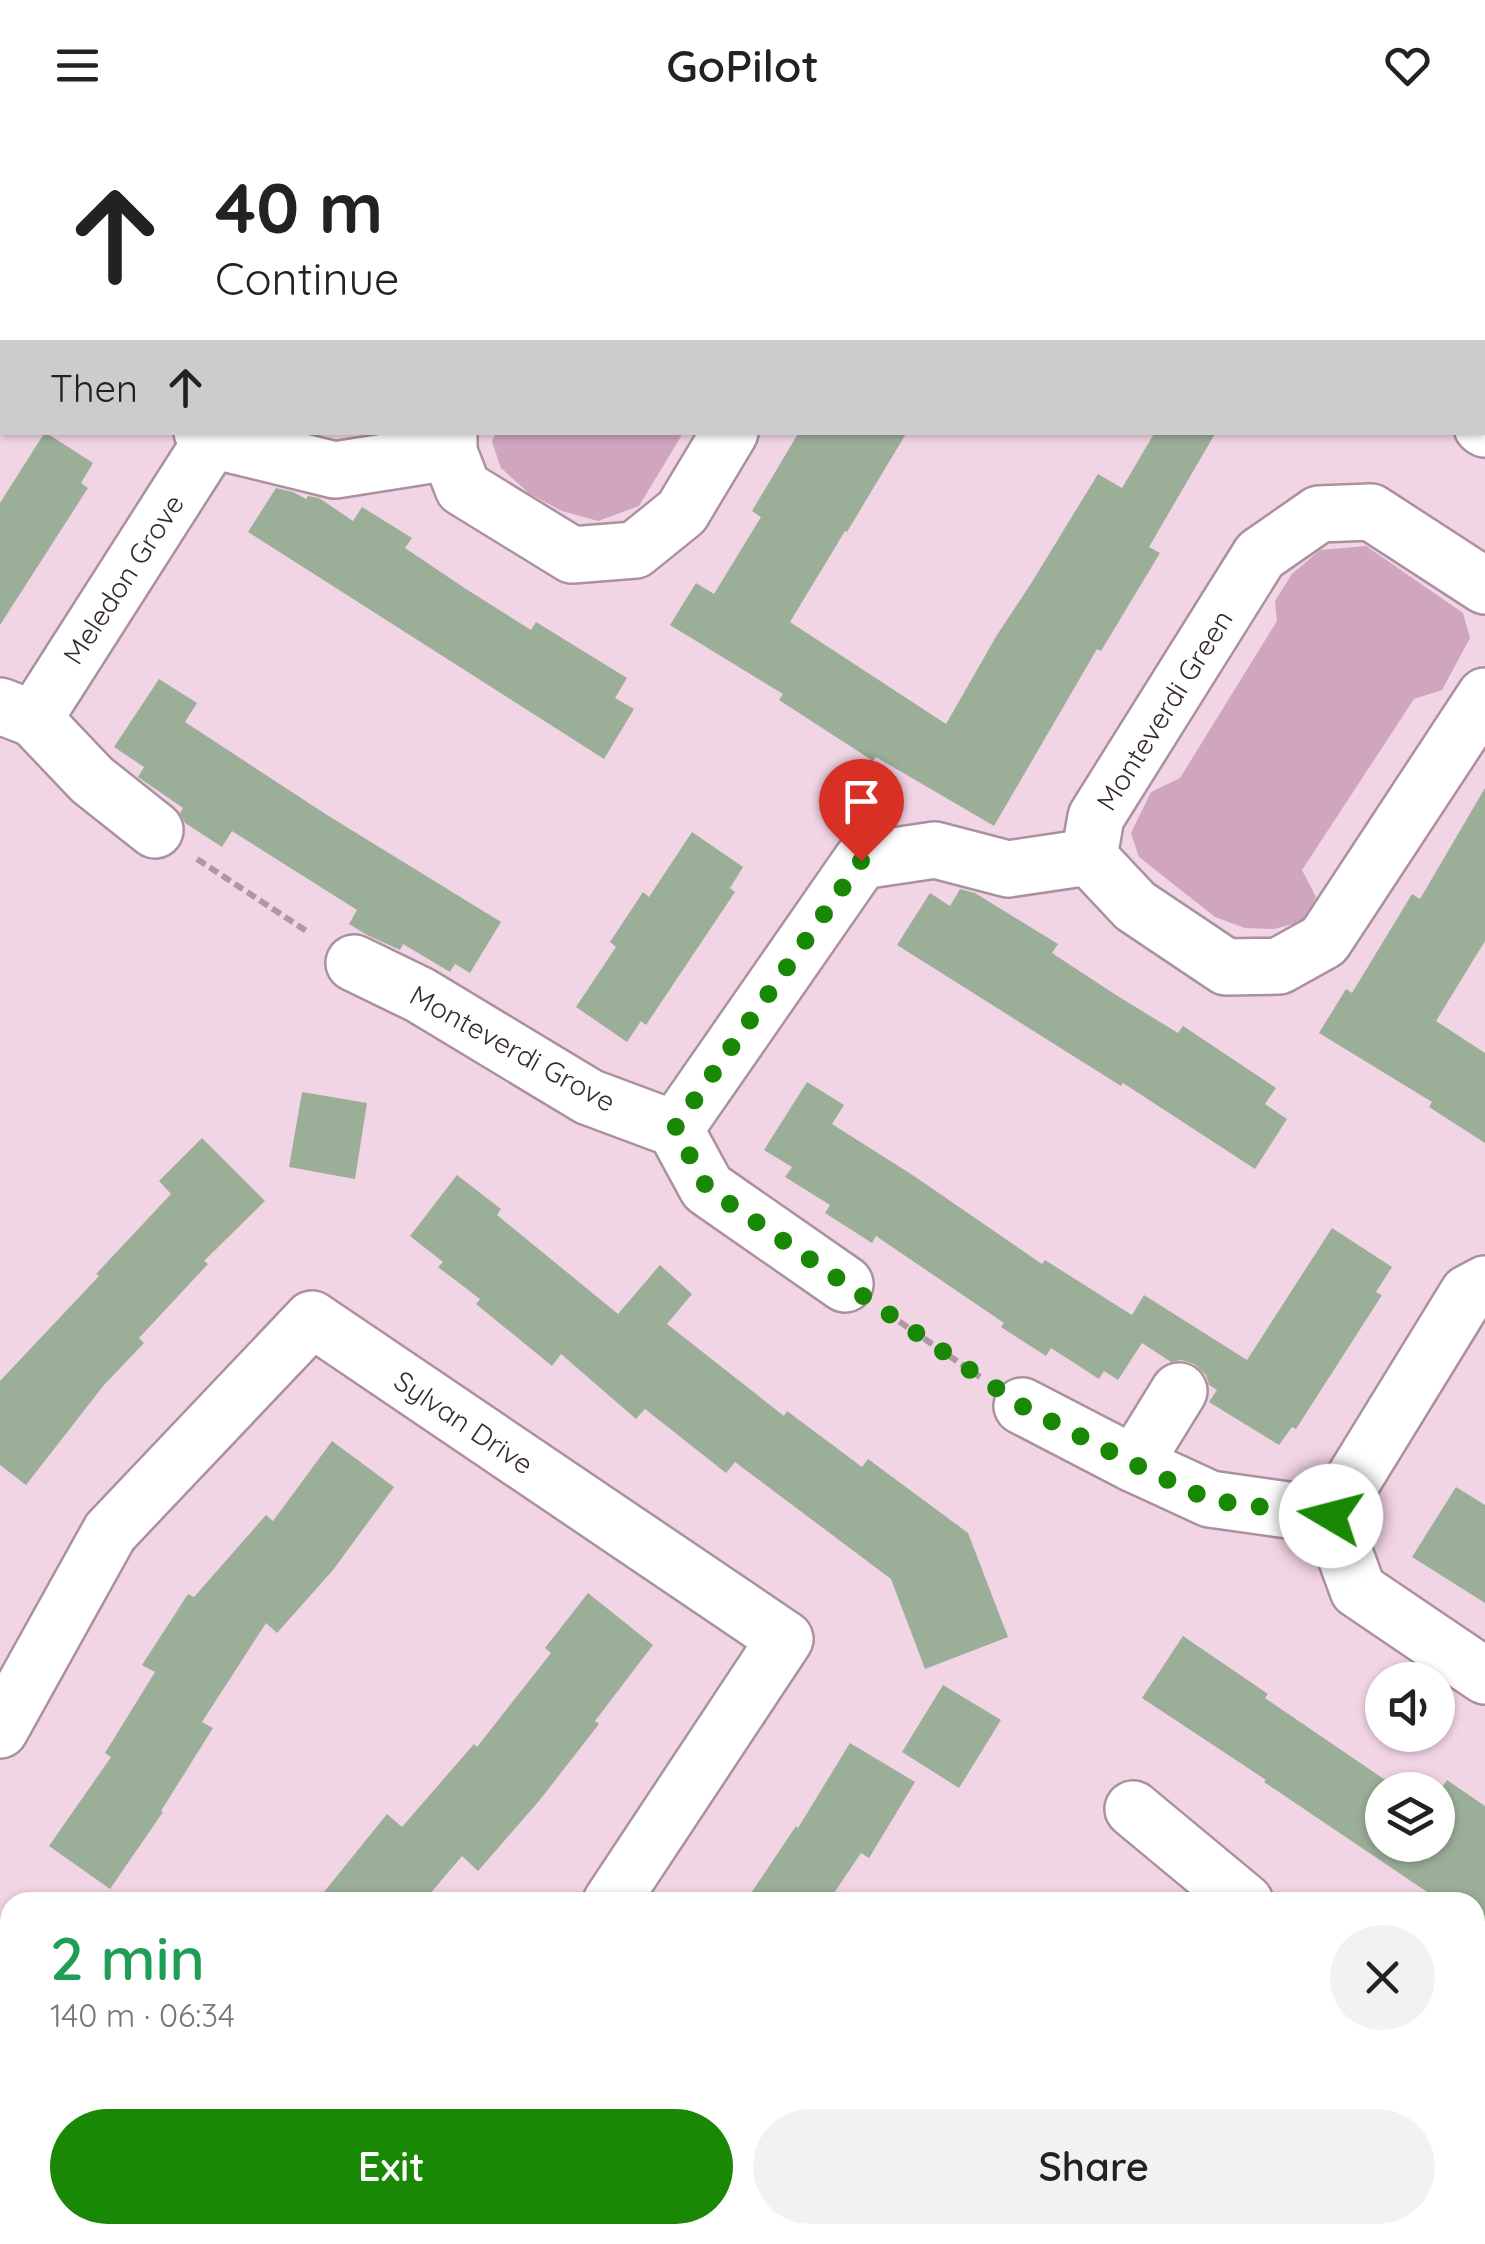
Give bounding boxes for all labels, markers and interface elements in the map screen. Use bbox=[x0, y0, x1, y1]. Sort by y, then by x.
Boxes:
text: GoPilot bbox=[666, 37, 819, 93]
icon: menu bbox=[50, 38, 105, 93]
icon: heart bbox=[1380, 38, 1435, 93]
text: 40 m bbox=[215, 163, 383, 251]
icon: ahead bbox=[50, 170, 180, 300]
text: Continue bbox=[215, 250, 400, 306]
icon: ahead bbox=[158, 360, 213, 415]
text: Then bbox=[50, 364, 138, 412]
street label: Meledon Grove bbox=[55, 487, 191, 671]
street label: Monteverdi Green bbox=[1088, 603, 1240, 817]
pin bbox=[819, 759, 904, 862]
icon: arrive bbox=[834, 774, 889, 829]
street label: Monteverdi Grove bbox=[404, 977, 622, 1119]
street label: Sylvan Drive bbox=[388, 1363, 540, 1481]
position arrow bbox=[1279, 1464, 1383, 1568]
map controls bbox=[1365, 1662, 1455, 1862]
button: sound bbox=[1365, 1662, 1455, 1752]
button: layers bbox=[1365, 1772, 1455, 1862]
text: 2 min bbox=[50, 1920, 205, 1995]
button: close bbox=[1330, 1925, 1435, 2030]
text: 140 m · 06:34 bbox=[50, 1995, 235, 2035]
button: Exit bbox=[50, 2109, 733, 2224]
button: Share bbox=[753, 2109, 1435, 2224]

